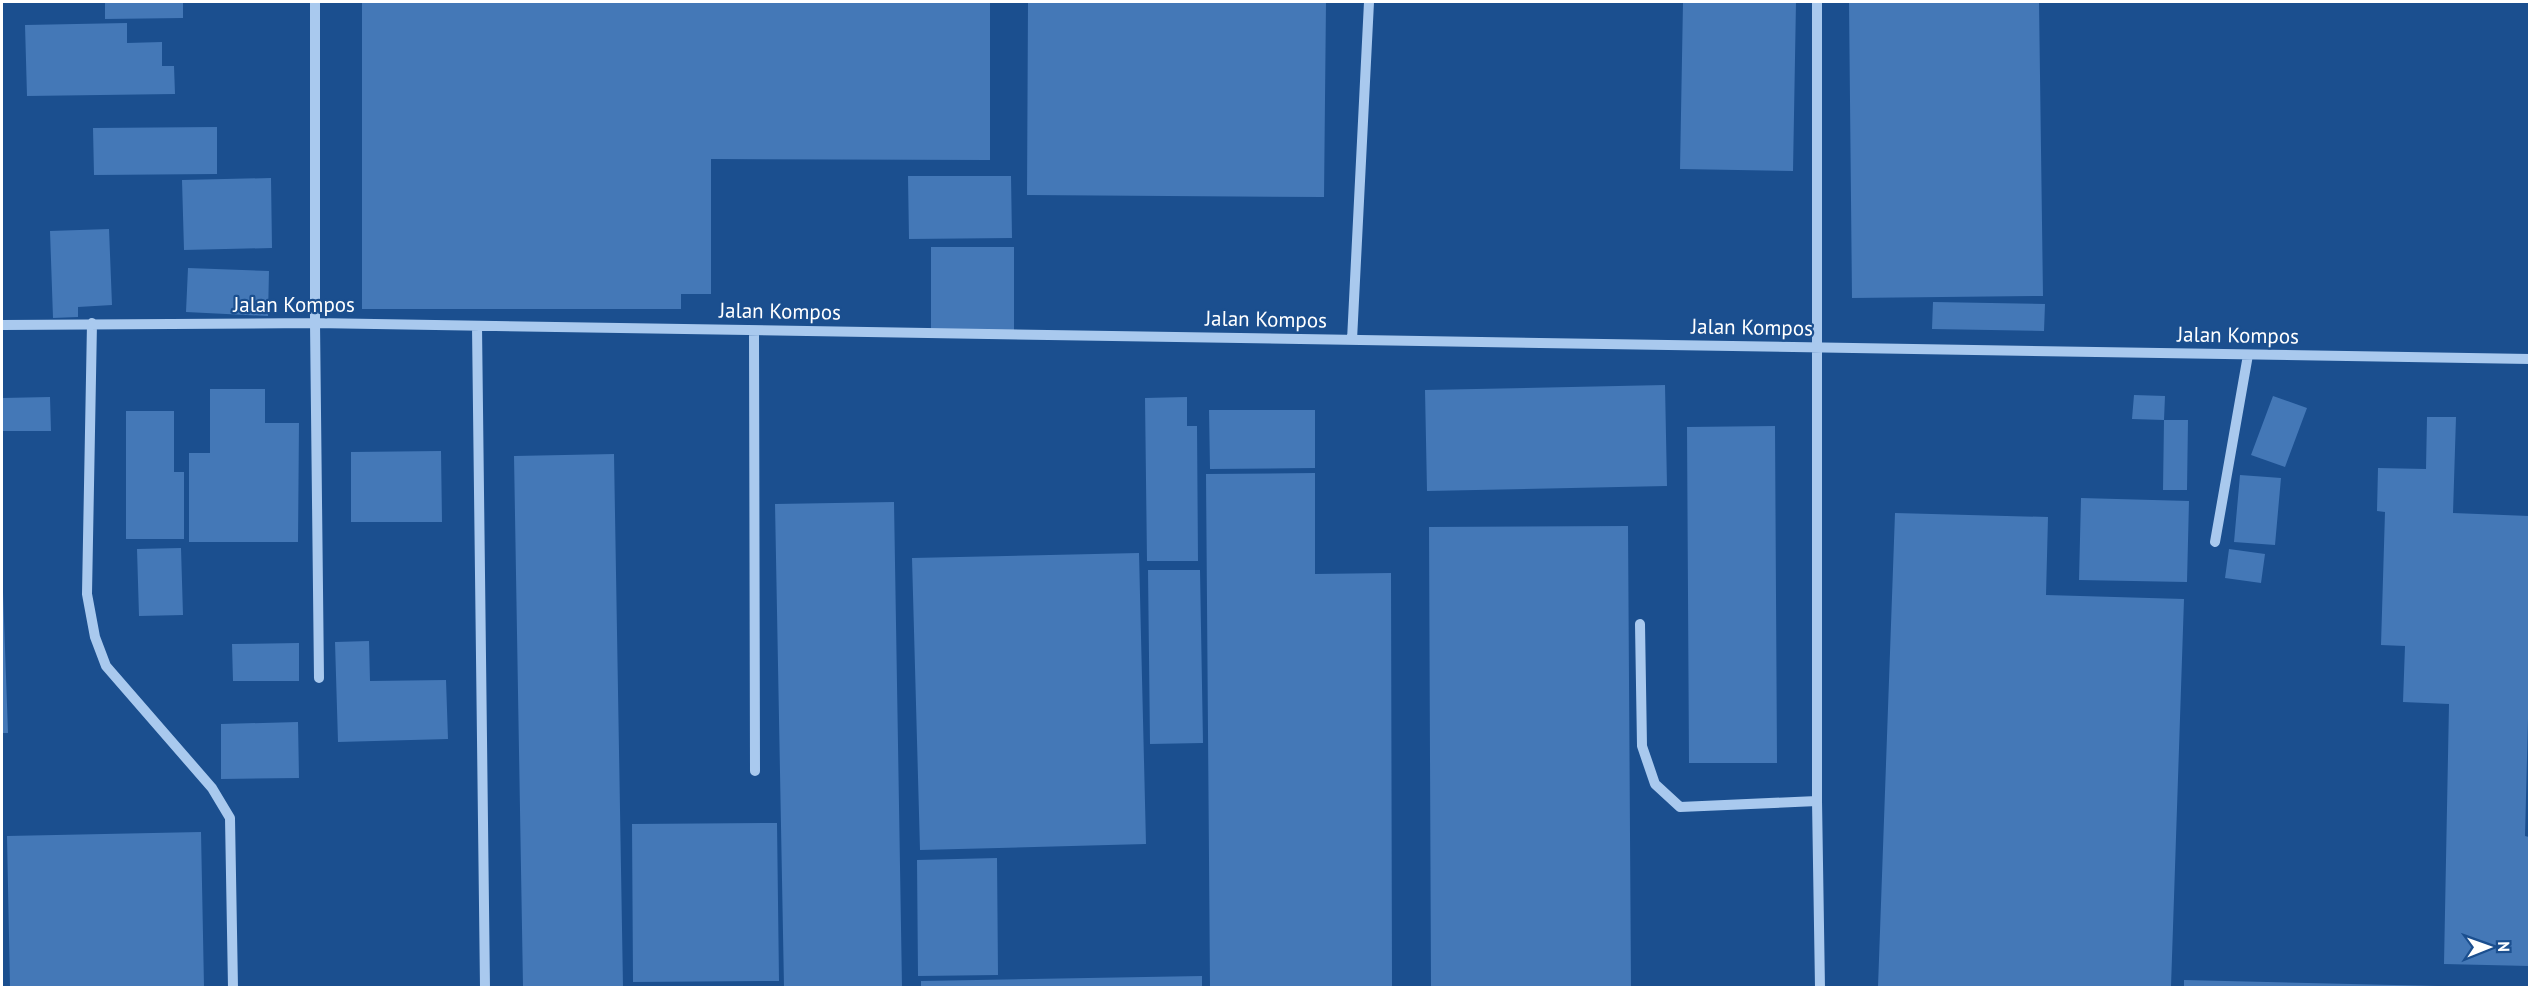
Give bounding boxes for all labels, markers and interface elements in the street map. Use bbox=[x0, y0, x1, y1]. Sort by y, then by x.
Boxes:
street label: Jalan Kompos bbox=[232, 291, 355, 318]
street label: Jalan Kompos bbox=[718, 296, 841, 326]
street label: Jalan Kompos bbox=[1204, 304, 1327, 334]
street label: Jalan Kompos bbox=[1690, 312, 1813, 342]
street label: Jalan Kompos bbox=[2176, 320, 2299, 350]
north arrow bbox=[2459, 917, 2519, 977]
text: N bbox=[2494, 941, 2514, 952]

